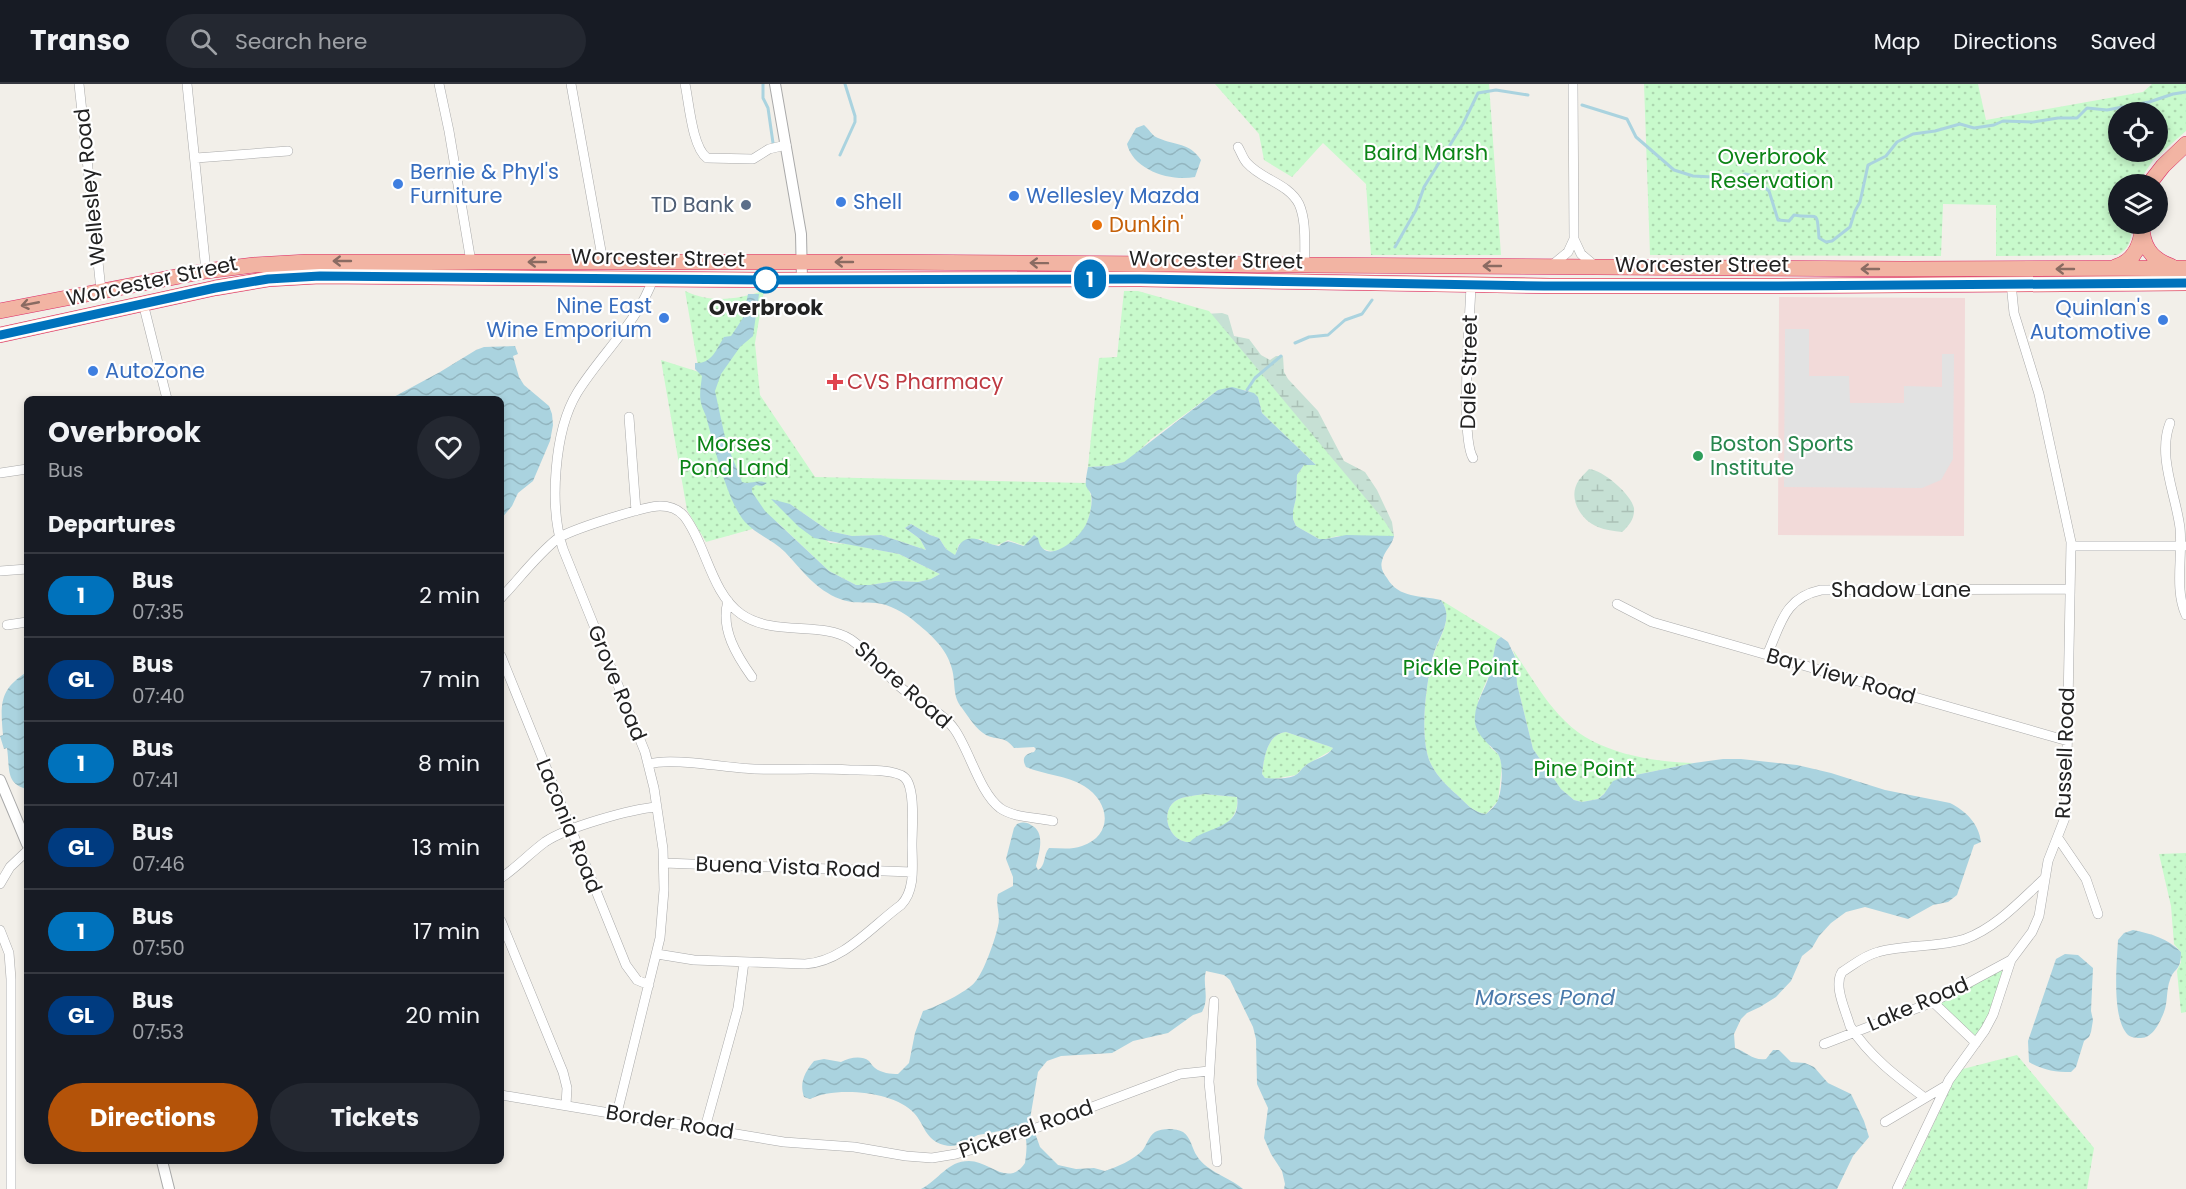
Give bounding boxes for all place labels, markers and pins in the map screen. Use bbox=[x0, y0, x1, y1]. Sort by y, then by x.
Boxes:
place label: Bernie & Phyl's Furniture bbox=[410, 157, 559, 210]
marker: Bernie & Phyl's Furniture bbox=[391, 177, 405, 191]
place label: Wellesley Mazda bbox=[1026, 181, 1200, 210]
place label: Shell bbox=[853, 187, 902, 216]
marker: Wellesley Mazda bbox=[1007, 189, 1021, 203]
place label: TD Bank bbox=[651, 190, 734, 219]
marker: Shell bbox=[834, 195, 848, 209]
marker: TD Bank bbox=[739, 198, 753, 212]
place label: Dunkin' bbox=[1109, 210, 1184, 239]
marker: Dunkin' bbox=[1090, 218, 1104, 232]
marker: Overbrook bbox=[753, 267, 779, 293]
place label: Nine East Wine Emporium bbox=[486, 291, 652, 344]
place label: Overbrook bbox=[709, 293, 823, 322]
place label: Quinlan's Automotive bbox=[2030, 293, 2151, 346]
marker: Nine East Wine Emporium bbox=[657, 311, 671, 325]
marker: Quinlan's Automotive bbox=[2156, 313, 2170, 327]
place label: AutoZone bbox=[105, 356, 205, 385]
marker: AutoZone bbox=[86, 364, 100, 378]
place label: CVS Pharmacy bbox=[847, 367, 1004, 396]
marker: CVS Pharmacy bbox=[828, 375, 842, 389]
place label: Boston Sports Institute bbox=[1710, 429, 1854, 482]
marker: Boston Sports Institute bbox=[1691, 449, 1705, 463]

